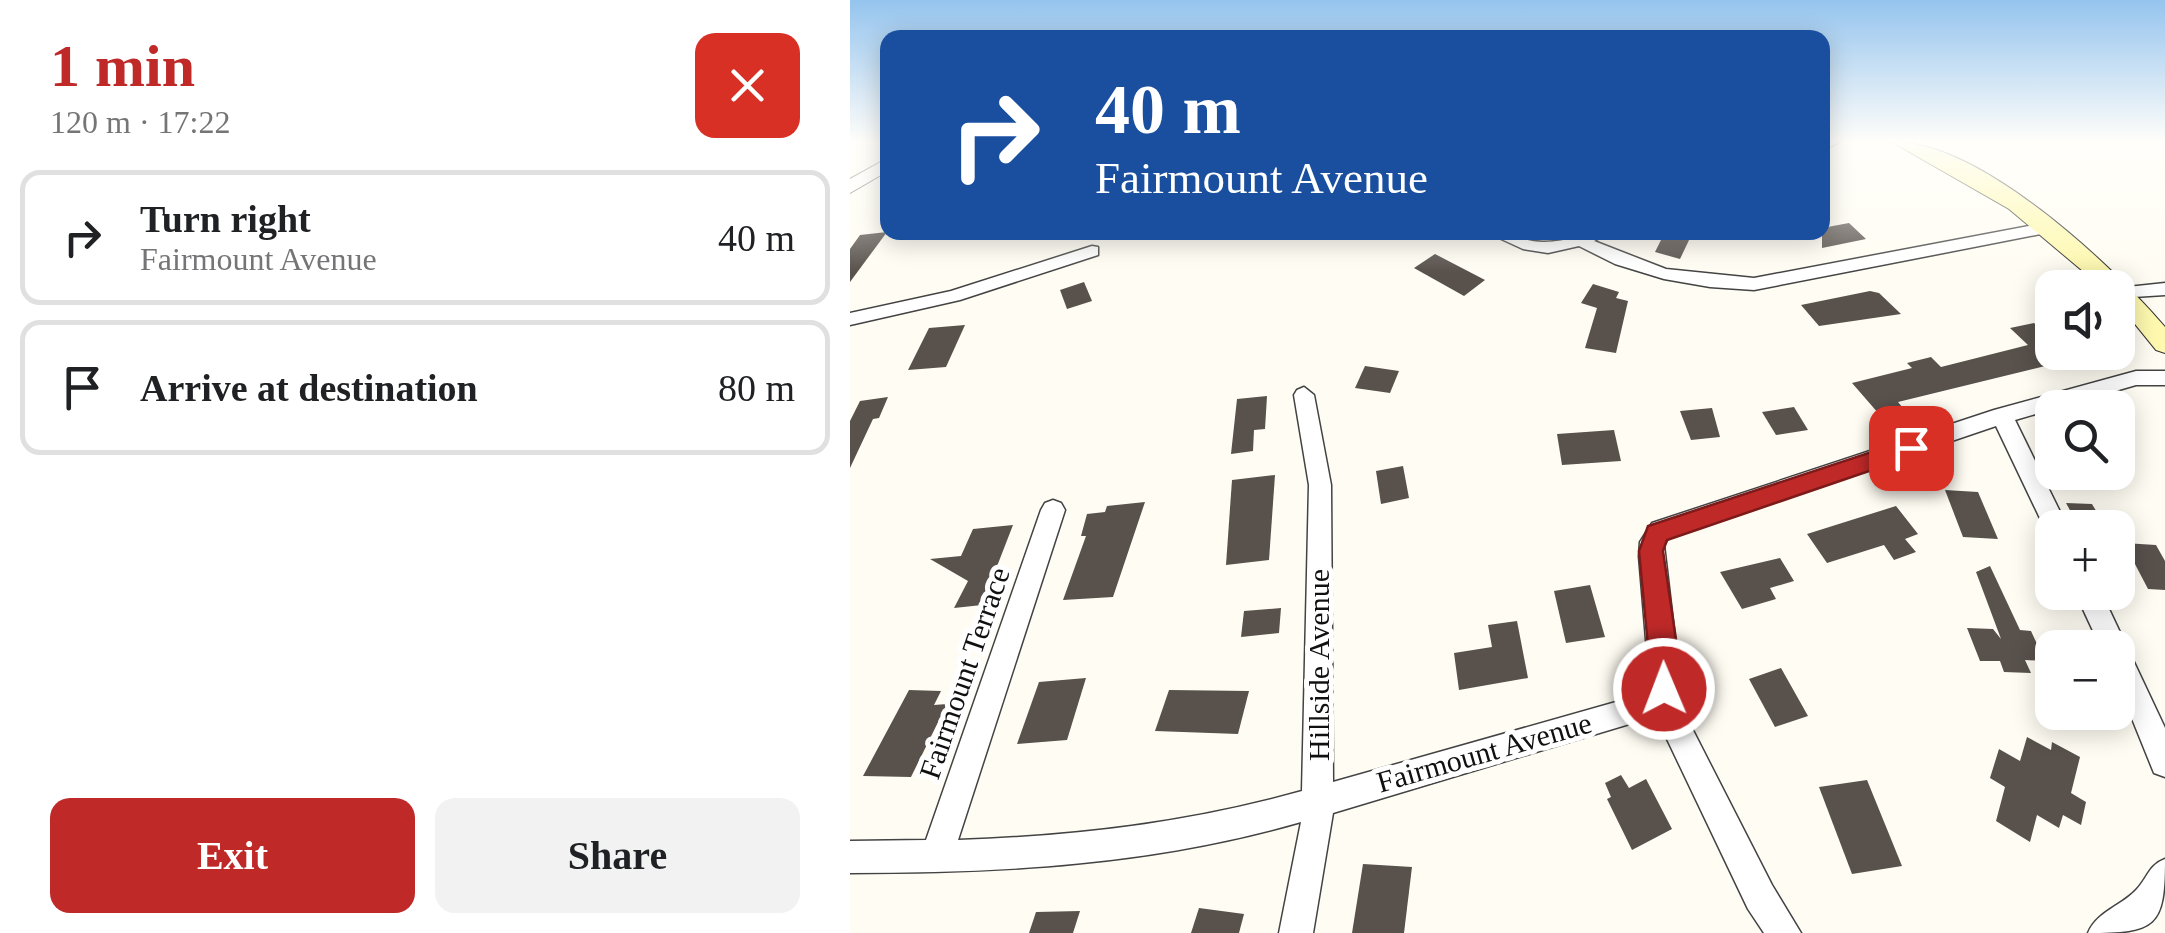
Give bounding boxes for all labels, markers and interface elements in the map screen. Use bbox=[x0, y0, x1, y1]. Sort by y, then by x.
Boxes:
text: 1 min bbox=[50, 33, 195, 99]
button: close bbox=[695, 33, 800, 138]
icon: right bbox=[930, 70, 1060, 200]
text: 40 m bbox=[1095, 71, 1241, 148]
text: 120 m · 17:22 bbox=[50, 104, 230, 140]
text: Fairmount Avenue bbox=[1095, 153, 1428, 203]
text: Turn right bbox=[140, 198, 311, 240]
icon: right bbox=[55, 210, 110, 265]
text: 40 m bbox=[718, 217, 795, 259]
text: Fairmount Avenue bbox=[140, 241, 377, 277]
map controls bbox=[2035, 270, 2135, 730]
button: sound bbox=[2035, 270, 2135, 370]
icon: arrive bbox=[55, 360, 110, 415]
text: Arrive at destination bbox=[140, 367, 478, 409]
text: 80 m bbox=[718, 367, 795, 409]
button: search bbox=[2035, 390, 2135, 490]
pin bbox=[1869, 406, 1954, 491]
icon: arrive bbox=[1884, 421, 1939, 476]
button: + bbox=[2035, 510, 2135, 610]
street label: Fairmount Terrace bbox=[912, 563, 1016, 783]
street label: Hillside Avenue bbox=[1302, 569, 1335, 761]
button: − bbox=[2035, 630, 2135, 730]
position arrow bbox=[1612, 637, 1716, 741]
street label: Fairmount Avenue bbox=[1373, 706, 1595, 798]
button: Exit bbox=[50, 798, 415, 913]
button: Share bbox=[435, 798, 800, 913]

